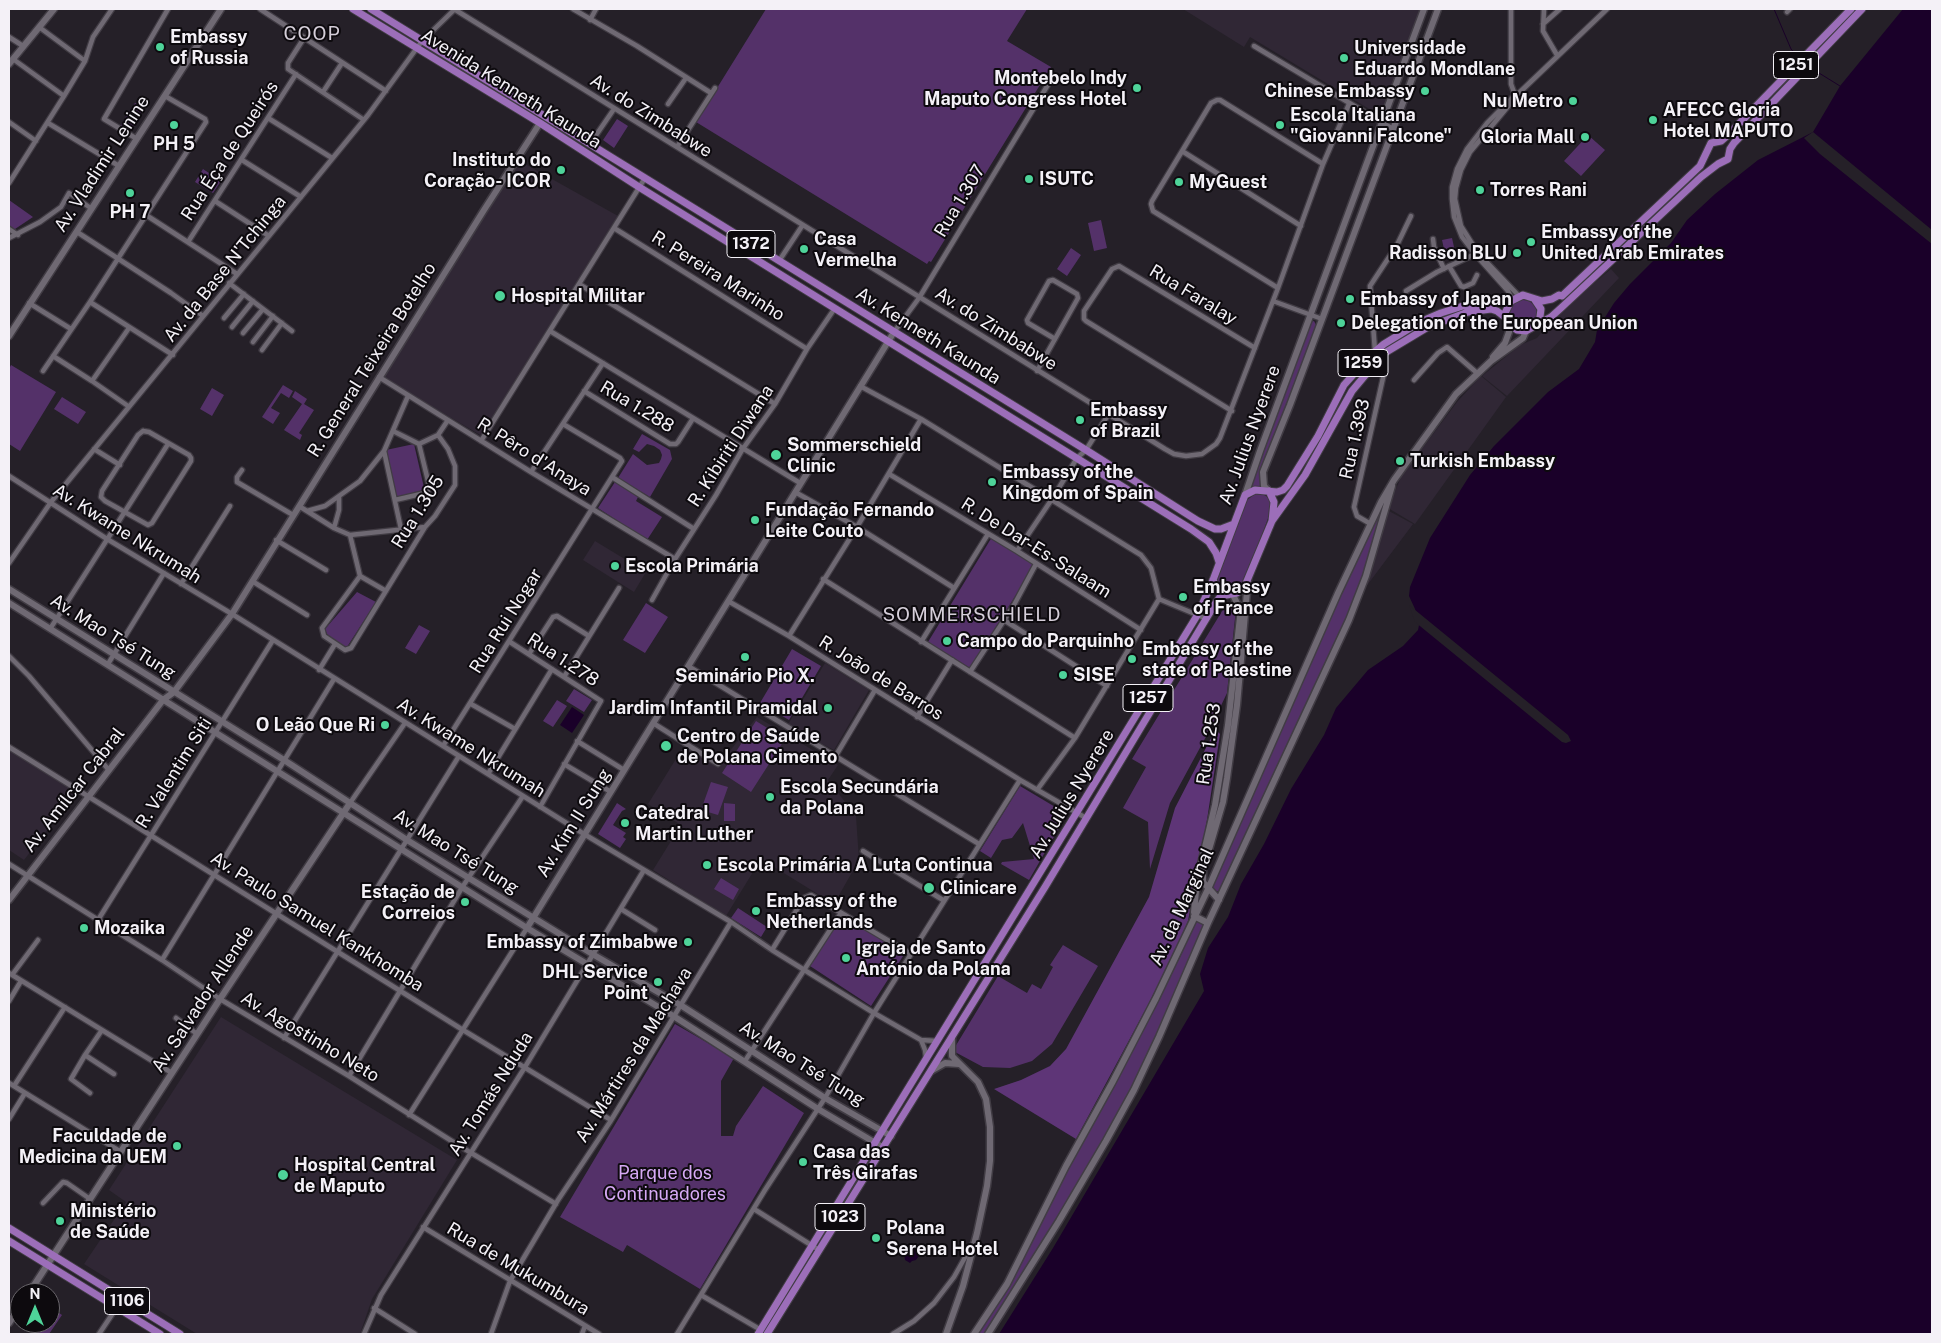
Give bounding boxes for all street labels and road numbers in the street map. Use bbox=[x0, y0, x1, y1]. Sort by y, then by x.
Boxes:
street label: Avenida Kenneth Kaunda bbox=[417, 25, 605, 153]
road number: 1251 bbox=[1774, 52, 1818, 78]
street label: Av. do Zimbabwe bbox=[586, 70, 716, 162]
street label: Rua Éça de Queirós bbox=[177, 77, 283, 225]
street label: Av. Vladimir Lenine bbox=[50, 92, 154, 236]
street label: Rua 1.307 bbox=[930, 161, 990, 241]
street label: Av. da Base N'Tchinga bbox=[159, 191, 291, 347]
street label: R. Pereira Marinho bbox=[647, 226, 789, 326]
road number: 1372 bbox=[727, 230, 775, 258]
street label: R. General Teixeira Botelho bbox=[303, 259, 441, 461]
street label: Rua Faralay bbox=[1145, 260, 1241, 330]
street label: Av. Kenneth Kaunda bbox=[852, 283, 1004, 389]
street label: Av. do Zimbabwe bbox=[931, 283, 1061, 375]
road number: 1259 bbox=[1338, 349, 1388, 376]
street label: Av. Julius Nyerere bbox=[1215, 362, 1285, 508]
street label: Rua 1.288 bbox=[596, 377, 678, 437]
street label: R. Kibiriti Diwana bbox=[684, 381, 778, 511]
street label: Rua 1.393 bbox=[1335, 397, 1375, 481]
street label: R. Pêro d'Anaya bbox=[473, 413, 595, 501]
street label: Rua 1.305 bbox=[387, 472, 449, 552]
street label: Av. Kwame Nkrumah bbox=[49, 480, 205, 588]
street label: R. De Dar-Es-Salaam bbox=[957, 493, 1115, 603]
street label: Rua Rui Nogar bbox=[465, 565, 547, 677]
street label: Av. Mao Tsé Tung bbox=[46, 590, 180, 684]
street label: Rua 1.278 bbox=[523, 629, 603, 691]
street label: R. João de Barros bbox=[815, 631, 947, 725]
road number: 1257 bbox=[1123, 684, 1173, 711]
street label: Av. Kwame Nkrumah bbox=[393, 694, 549, 802]
street label: Rua 1.253 bbox=[1193, 702, 1225, 786]
street label: R. Valentim Siti bbox=[131, 714, 217, 832]
street label: Av. Amílcar Cabral bbox=[19, 723, 129, 857]
street label: Av. Julius Nyerere bbox=[1025, 725, 1119, 863]
street label: Av. Kim II Sung bbox=[532, 765, 616, 881]
street label: Av. Mao Tsé Tung bbox=[389, 805, 523, 899]
street label: Av. da Marginal bbox=[1145, 845, 1219, 969]
street label: Av. Paulo Samuel Kankhomba bbox=[207, 847, 427, 997]
street label: Av. Salvador Allende bbox=[147, 921, 259, 1077]
street label: Av. Mártires da Machava bbox=[571, 963, 697, 1147]
street label: Av. Agostinho Neto bbox=[237, 987, 383, 1087]
street label: Av. Mao Tsé Tung bbox=[735, 1017, 869, 1111]
street label: Av. Tomás Nduda bbox=[444, 1028, 538, 1160]
road number: 1023 bbox=[815, 1204, 865, 1230]
street label: Rua de Mukumbura bbox=[443, 1218, 593, 1320]
road number: 1106 bbox=[104, 1288, 150, 1314]

